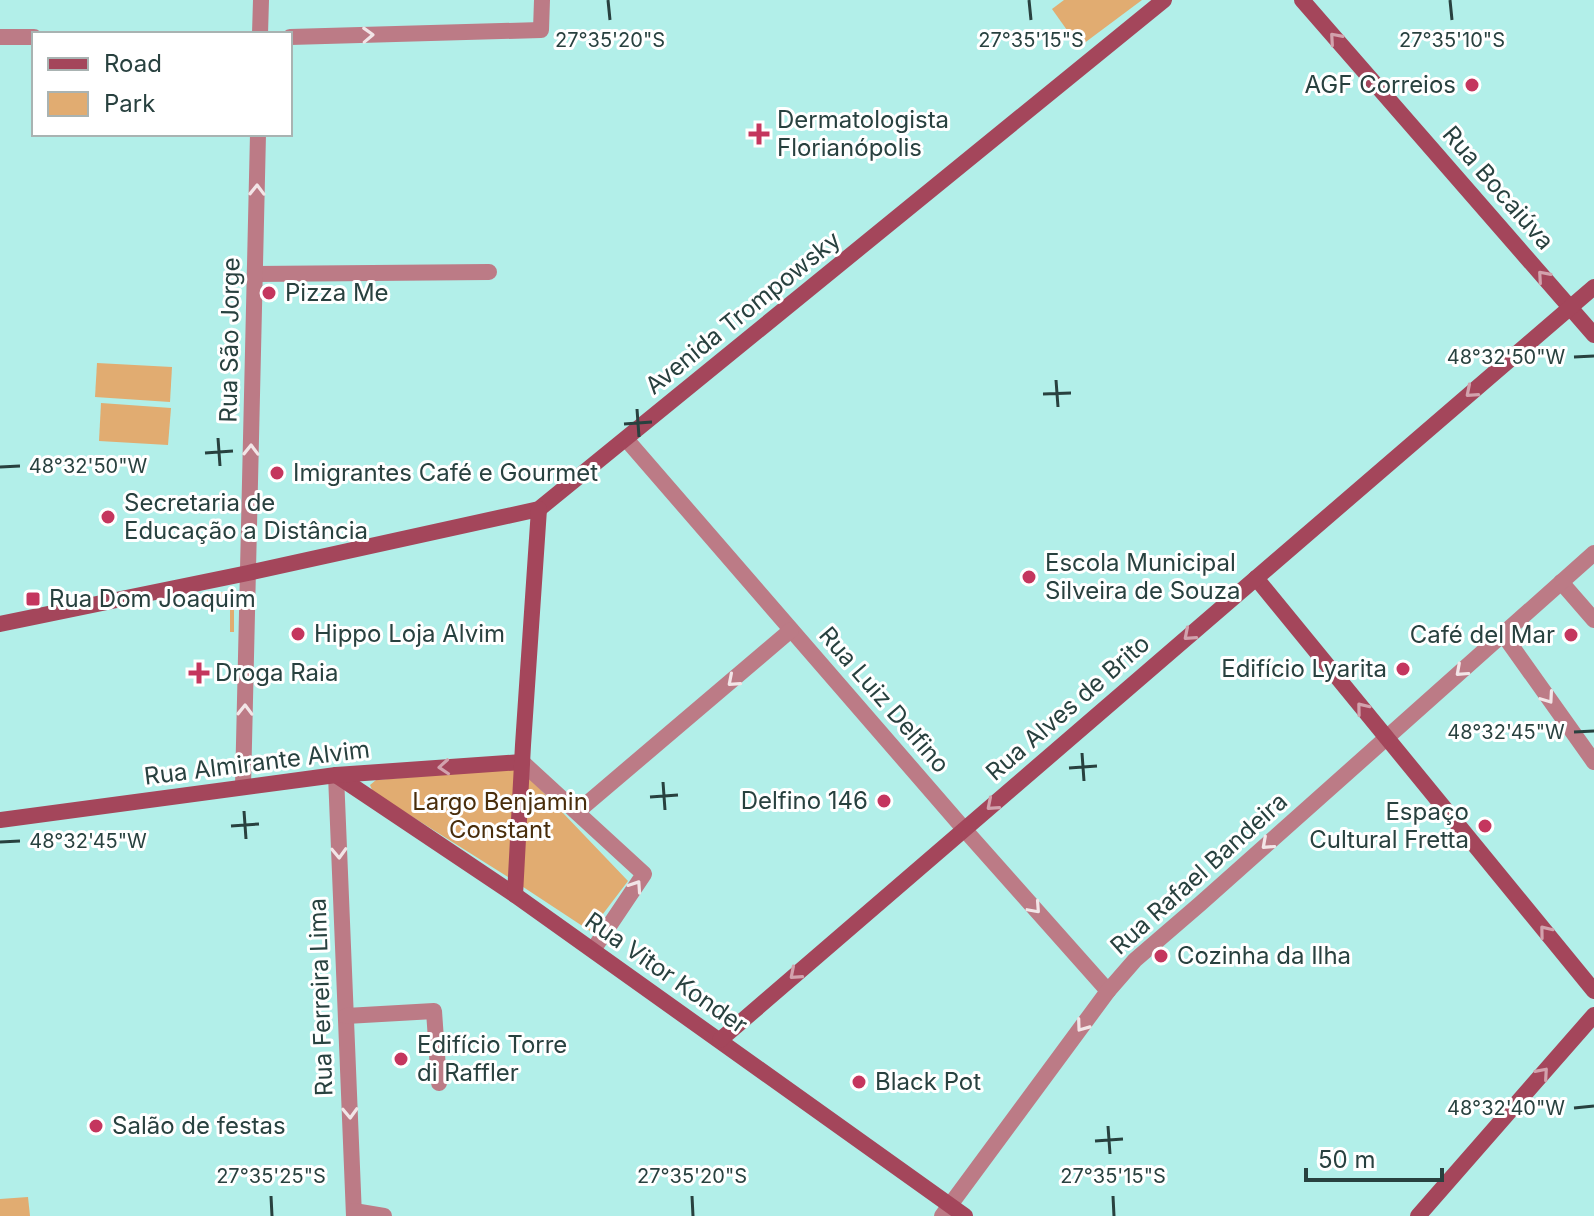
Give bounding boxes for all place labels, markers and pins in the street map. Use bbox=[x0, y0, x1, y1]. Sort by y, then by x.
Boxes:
place label: AGF Correios bbox=[1305, 70, 1456, 99]
marker: AGF Correios bbox=[1463, 76, 1481, 94]
place label: Dermatologista Florianópolis bbox=[777, 105, 949, 162]
marker: Dermatologista Florianópolis bbox=[748, 123, 770, 145]
place label: Pizza Me bbox=[285, 278, 389, 307]
marker: Pizza Me bbox=[260, 284, 278, 302]
place label: Imigrantes Café e Gourmet bbox=[293, 458, 598, 487]
marker: Imigrantes Café e Gourmet bbox=[268, 464, 286, 482]
place label: Secretaria de Educação a Distância bbox=[124, 488, 368, 545]
marker: Secretaria de Educação a Distância bbox=[99, 508, 117, 526]
place label: Escola Municipal Silveira de Souza bbox=[1045, 548, 1240, 605]
marker: Escola Municipal Silveira de Souza bbox=[1020, 568, 1038, 586]
place label: Rua Dom Joaquim bbox=[49, 584, 256, 613]
marker: Rua Dom Joaquim bbox=[24, 590, 42, 608]
place label: Hippo Loja Alvim bbox=[314, 619, 505, 648]
place label: Café del Mar bbox=[1410, 620, 1555, 649]
marker: Hippo Loja Alvim bbox=[289, 625, 307, 643]
marker: Café del Mar bbox=[1562, 626, 1580, 644]
place label: Edifício Lyarita bbox=[1221, 654, 1387, 683]
place label: Droga Raia bbox=[215, 658, 338, 687]
marker: Edifício Lyarita bbox=[1394, 660, 1412, 678]
marker: Droga Raia bbox=[190, 664, 208, 682]
place label: Delfino 146 bbox=[741, 786, 868, 815]
marker: Delfino 146 bbox=[875, 792, 893, 810]
place label: Espaço Cultural Fretta bbox=[1309, 797, 1469, 854]
marker: Espaço Cultural Fretta bbox=[1476, 817, 1494, 835]
place label: Cozinha da Ilha bbox=[1177, 941, 1351, 970]
marker: Cozinha da Ilha bbox=[1152, 947, 1170, 965]
place label: Edifício Torre di Raffler bbox=[417, 1030, 567, 1087]
marker: Edifício Torre di Raffler bbox=[392, 1050, 410, 1068]
place label: Black Pot bbox=[875, 1067, 981, 1096]
marker: Black Pot bbox=[850, 1073, 868, 1091]
place label: Salão de festas bbox=[112, 1111, 286, 1140]
marker: Salão de festas bbox=[87, 1117, 105, 1135]

